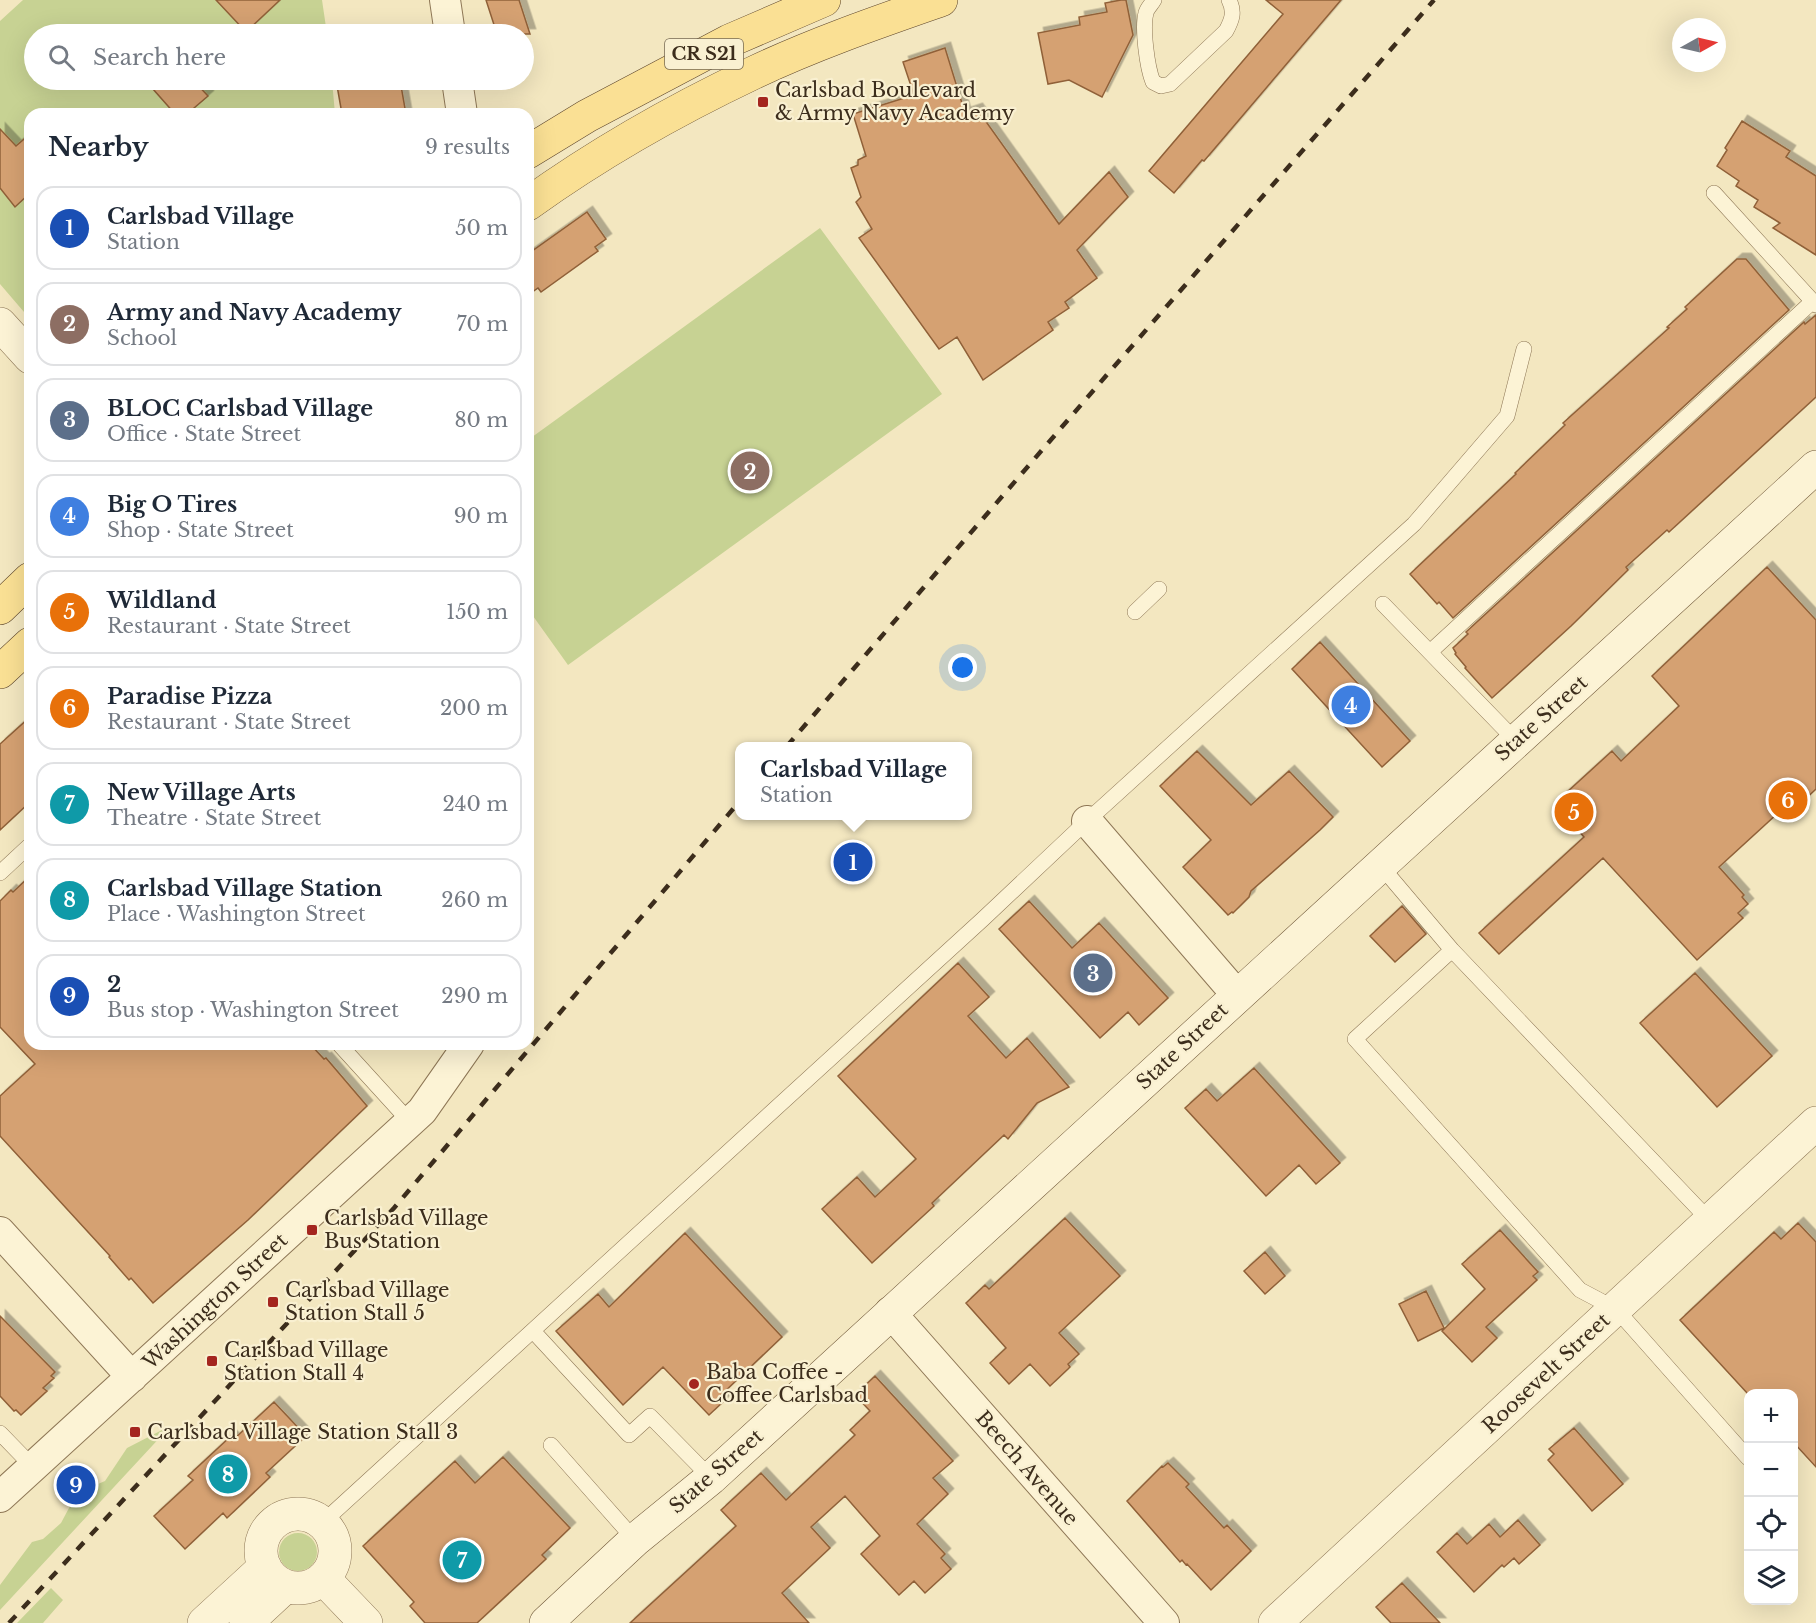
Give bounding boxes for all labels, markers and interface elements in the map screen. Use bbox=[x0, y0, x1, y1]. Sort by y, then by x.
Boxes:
north arrow bbox=[1672, 18, 1726, 72]
search box bbox=[24, 24, 534, 90]
road number: CR S21 bbox=[665, 39, 743, 69]
icon: search bbox=[45, 41, 78, 74]
text: Search here bbox=[93, 44, 226, 71]
place label: Carlsbad Boulevard & Army Navy Academy bbox=[775, 78, 1015, 125]
marker: Carlsbad Boulevard & Army Navy Academy bbox=[756, 95, 770, 109]
text: Nearby bbox=[48, 131, 149, 163]
text: 9 results bbox=[425, 135, 510, 159]
text: Carlsbad Village bbox=[107, 203, 294, 230]
text: 1 bbox=[65, 216, 74, 240]
text: 50 m bbox=[455, 216, 508, 240]
text: Station bbox=[107, 230, 180, 254]
text: Army and Navy Academy bbox=[107, 299, 402, 326]
text: 2 bbox=[63, 312, 76, 336]
text: 70 m bbox=[456, 312, 508, 336]
text: School bbox=[107, 326, 177, 350]
text: BLOC Carlsbad Village bbox=[107, 395, 373, 422]
text: 3 bbox=[63, 408, 76, 432]
text: 80 m bbox=[454, 408, 508, 432]
text: Office · State Street bbox=[107, 422, 301, 446]
pin: 2 bbox=[730, 448, 770, 494]
text: Big O Tires bbox=[107, 491, 237, 518]
text: 4 bbox=[63, 504, 76, 528]
text: 90 m bbox=[454, 504, 508, 528]
text: Shop · State Street bbox=[107, 518, 294, 542]
text: Wildland bbox=[107, 587, 216, 614]
text: 5 bbox=[64, 600, 75, 624]
text: 150 m bbox=[446, 600, 508, 624]
text: Restaurant · State Street bbox=[107, 614, 351, 638]
your location bbox=[948, 653, 977, 682]
street label: State Street bbox=[1490, 670, 1593, 766]
pin: 4 bbox=[1332, 682, 1370, 728]
text: Paradise Pizza bbox=[107, 683, 272, 710]
text: 6 bbox=[63, 696, 76, 720]
text: 200 m bbox=[440, 696, 508, 720]
text: Restaurant · State Street bbox=[107, 710, 351, 734]
popup bbox=[735, 742, 972, 820]
text: Carlsbad Village bbox=[760, 756, 947, 783]
pin: 6 bbox=[1768, 778, 1808, 822]
text: New Village Arts bbox=[107, 779, 296, 806]
text: Station bbox=[760, 783, 833, 807]
pin: 5 bbox=[1554, 790, 1594, 834]
text: 7 bbox=[64, 792, 75, 816]
text: 240 m bbox=[443, 792, 508, 816]
text: Theatre · State Street bbox=[107, 806, 321, 830]
pin: 1 bbox=[834, 840, 872, 884]
text: Carlsbad Village Station bbox=[107, 875, 382, 902]
text: 8 bbox=[63, 888, 76, 912]
text: 260 m bbox=[441, 888, 508, 912]
text: Place · Washington Street bbox=[107, 902, 365, 926]
pin: 3 bbox=[1074, 950, 1112, 996]
text: 2 bbox=[107, 971, 121, 998]
text: 9 bbox=[63, 984, 76, 1008]
text: 290 m bbox=[441, 984, 508, 1008]
street label: State Street bbox=[1131, 997, 1233, 1094]
text: Bus stop · Washington Street bbox=[107, 998, 399, 1022]
place label: Carlsbad Village Bus Station bbox=[324, 1206, 489, 1253]
marker: Carlsbad Village Bus Station bbox=[305, 1223, 319, 1237]
street label: Washington Street bbox=[137, 1228, 292, 1375]
place label: Carlsbad Village Station Stall 5 bbox=[285, 1278, 450, 1325]
marker: Carlsbad Village Station Stall 5 bbox=[266, 1295, 280, 1309]
street label: Roosevelt Street bbox=[1477, 1308, 1615, 1438]
place label: Carlsbad Village Station Stall 4 bbox=[224, 1338, 389, 1385]
marker: Carlsbad Village Station Stall 4 bbox=[205, 1354, 219, 1368]
place label: Baba Coffee - Coffee Carlsbad bbox=[706, 1360, 868, 1407]
marker: Baba Coffee - Coffee Carlsbad bbox=[687, 1377, 701, 1391]
map controls bbox=[1744, 1389, 1798, 1605]
button: + bbox=[1744, 1389, 1798, 1443]
street label: Beech Avenue bbox=[971, 1406, 1083, 1530]
place label: Carlsbad Village Station Stall 3 bbox=[147, 1420, 458, 1444]
street label: State Street bbox=[664, 1423, 768, 1518]
marker: Carlsbad Village Station Stall 3 bbox=[128, 1425, 142, 1439]
button: − bbox=[1744, 1443, 1798, 1497]
pin: 8 bbox=[208, 1452, 248, 1496]
pin: 9 bbox=[56, 1462, 96, 1508]
button: locate bbox=[1744, 1497, 1798, 1551]
pin: 7 bbox=[442, 1538, 482, 1582]
button: layers bbox=[1744, 1551, 1798, 1605]

